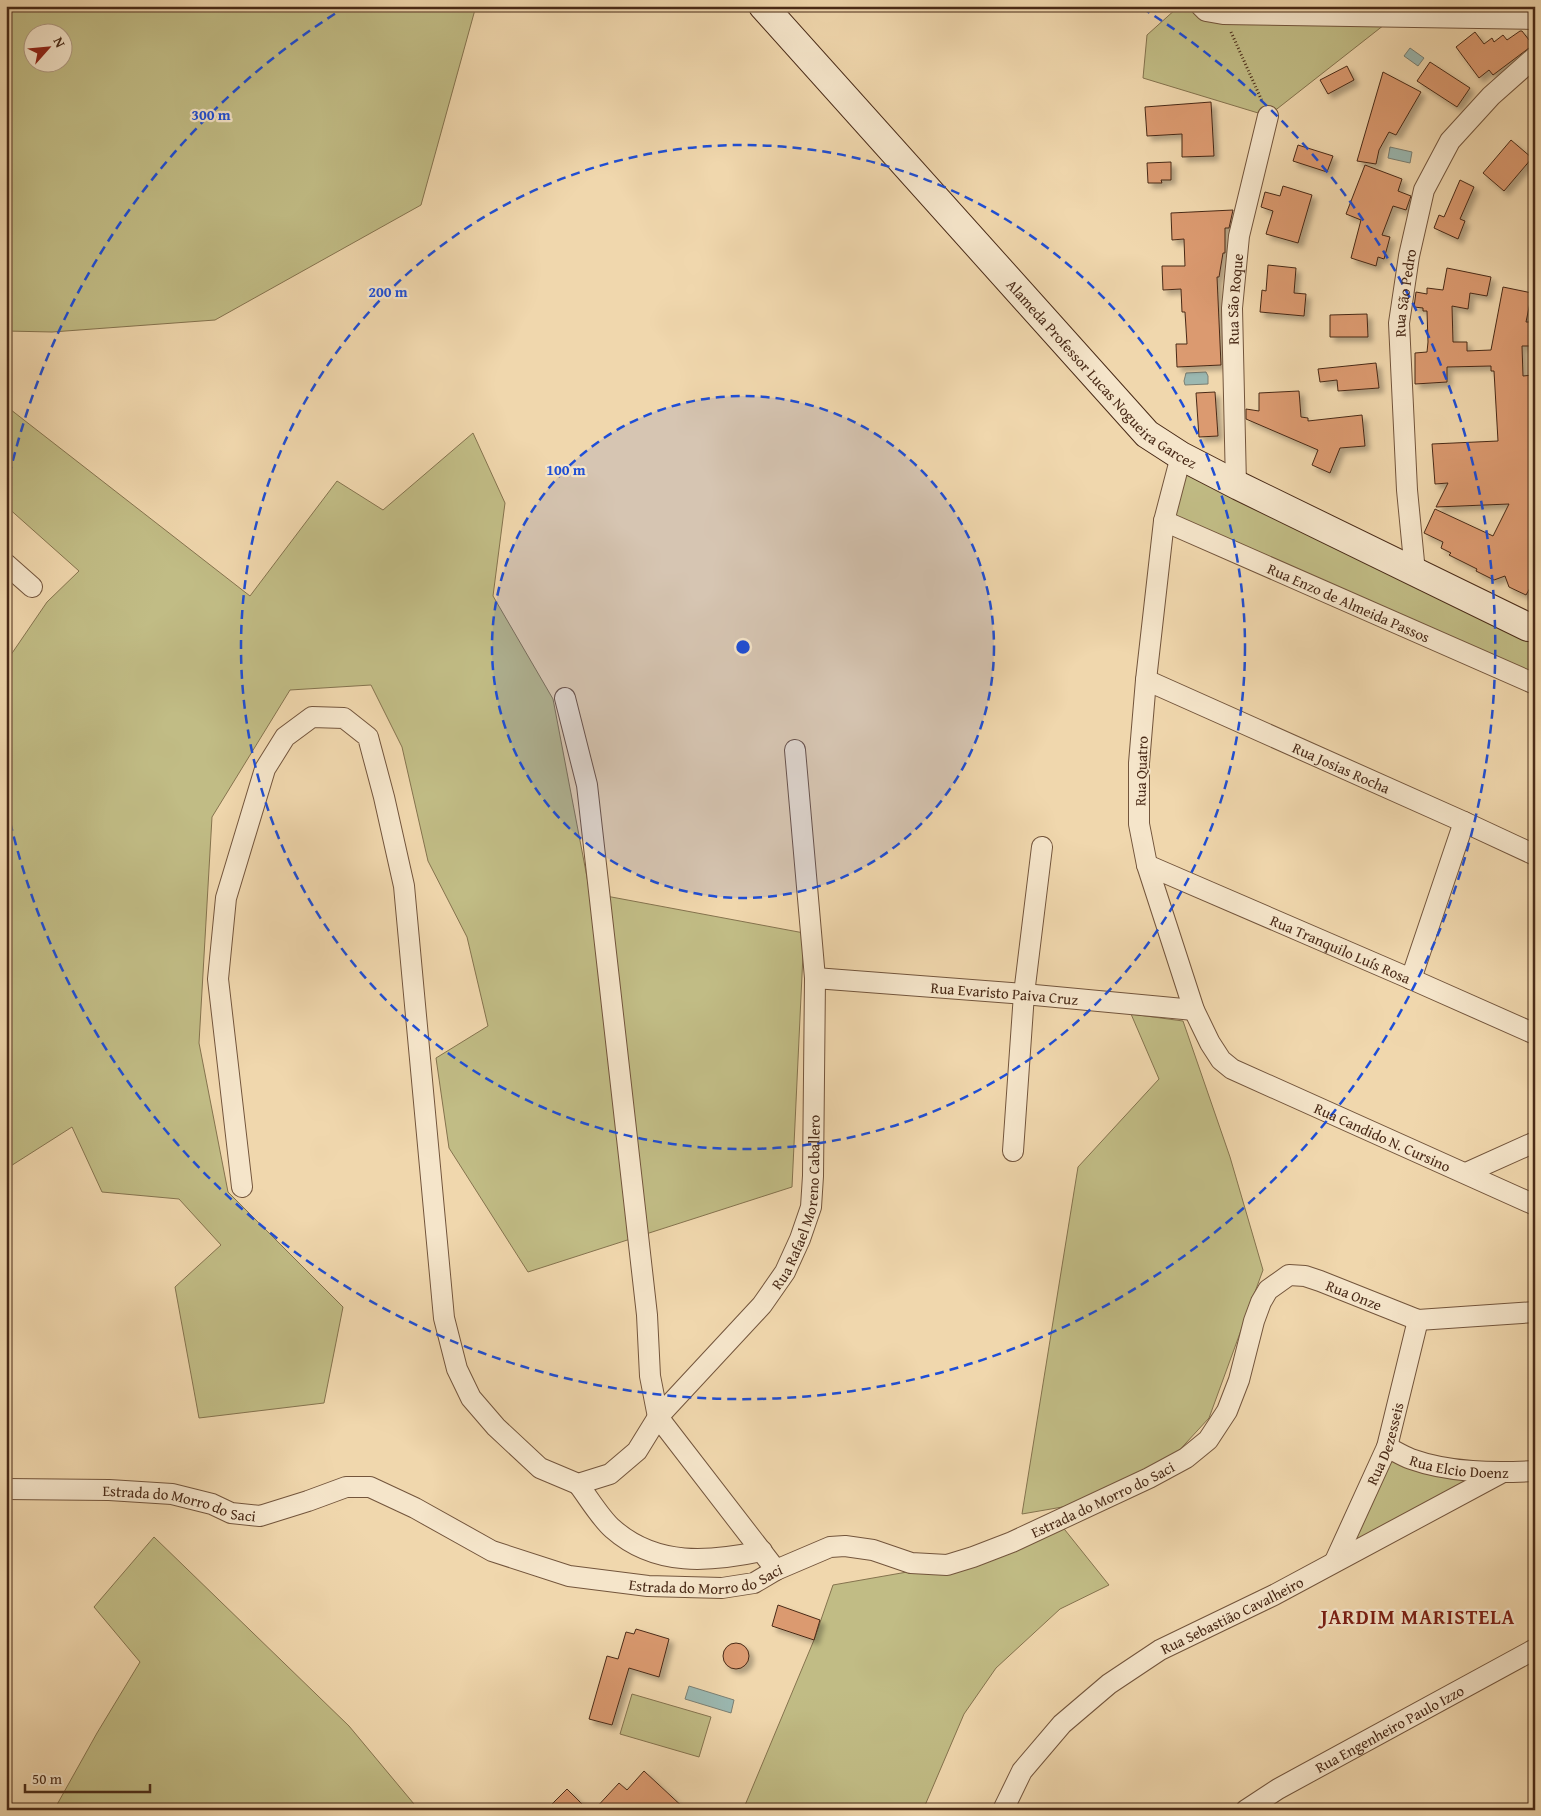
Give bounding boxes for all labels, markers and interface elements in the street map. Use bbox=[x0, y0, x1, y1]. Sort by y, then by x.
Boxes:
north arrow bbox=[22, 22, 72, 72]
text: N bbox=[49, 33, 71, 51]
text: 300 m bbox=[191, 104, 231, 125]
street label: Rua São Pedro bbox=[1388, 246, 1421, 338]
street label: Rua São Roque bbox=[1221, 252, 1248, 345]
street label: Alameda Professor Lucas Nogueira Garcez bbox=[1002, 274, 1201, 473]
text: 200 m bbox=[368, 281, 408, 302]
text: 100 m bbox=[546, 459, 586, 480]
street label: Rua Enzo de Almeida Passos bbox=[1265, 557, 1433, 647]
centre of rings bbox=[734, 638, 752, 656]
street label: Rua Quatro bbox=[1129, 735, 1153, 807]
street label: Rua Josias Rocha bbox=[1289, 736, 1393, 798]
street label: Rua Tranquilo Luís Rosa bbox=[1267, 909, 1414, 988]
street label: Rua Evaristo Paiva Cruz bbox=[930, 976, 1079, 1010]
street label: Rua Candido N. Cursino bbox=[1311, 1097, 1455, 1177]
street label: Rua Rafael Moreno Caballero bbox=[766, 1114, 824, 1293]
street label: Rua Onze bbox=[1323, 1274, 1385, 1315]
street label: Rua Dezesseis bbox=[1361, 1400, 1408, 1488]
street label: Rua Elcio Doenz bbox=[1407, 1449, 1509, 1482]
street label: Estrada do Morro do Saci bbox=[1027, 1456, 1178, 1542]
street label: Estrada do Morro do Saci bbox=[103, 1479, 257, 1526]
street label: Estrada do Morro do Saci bbox=[628, 1558, 785, 1599]
street label: Rua Sebastião Cavalheiro bbox=[1157, 1571, 1307, 1659]
district label: JARDIM MARISTELA bbox=[1318, 1602, 1515, 1631]
street label: Rua Engenheiro Paulo Izzo bbox=[1311, 1679, 1468, 1777]
scale bar bbox=[25, 1761, 150, 1793]
text: 50 m bbox=[32, 1768, 63, 1789]

